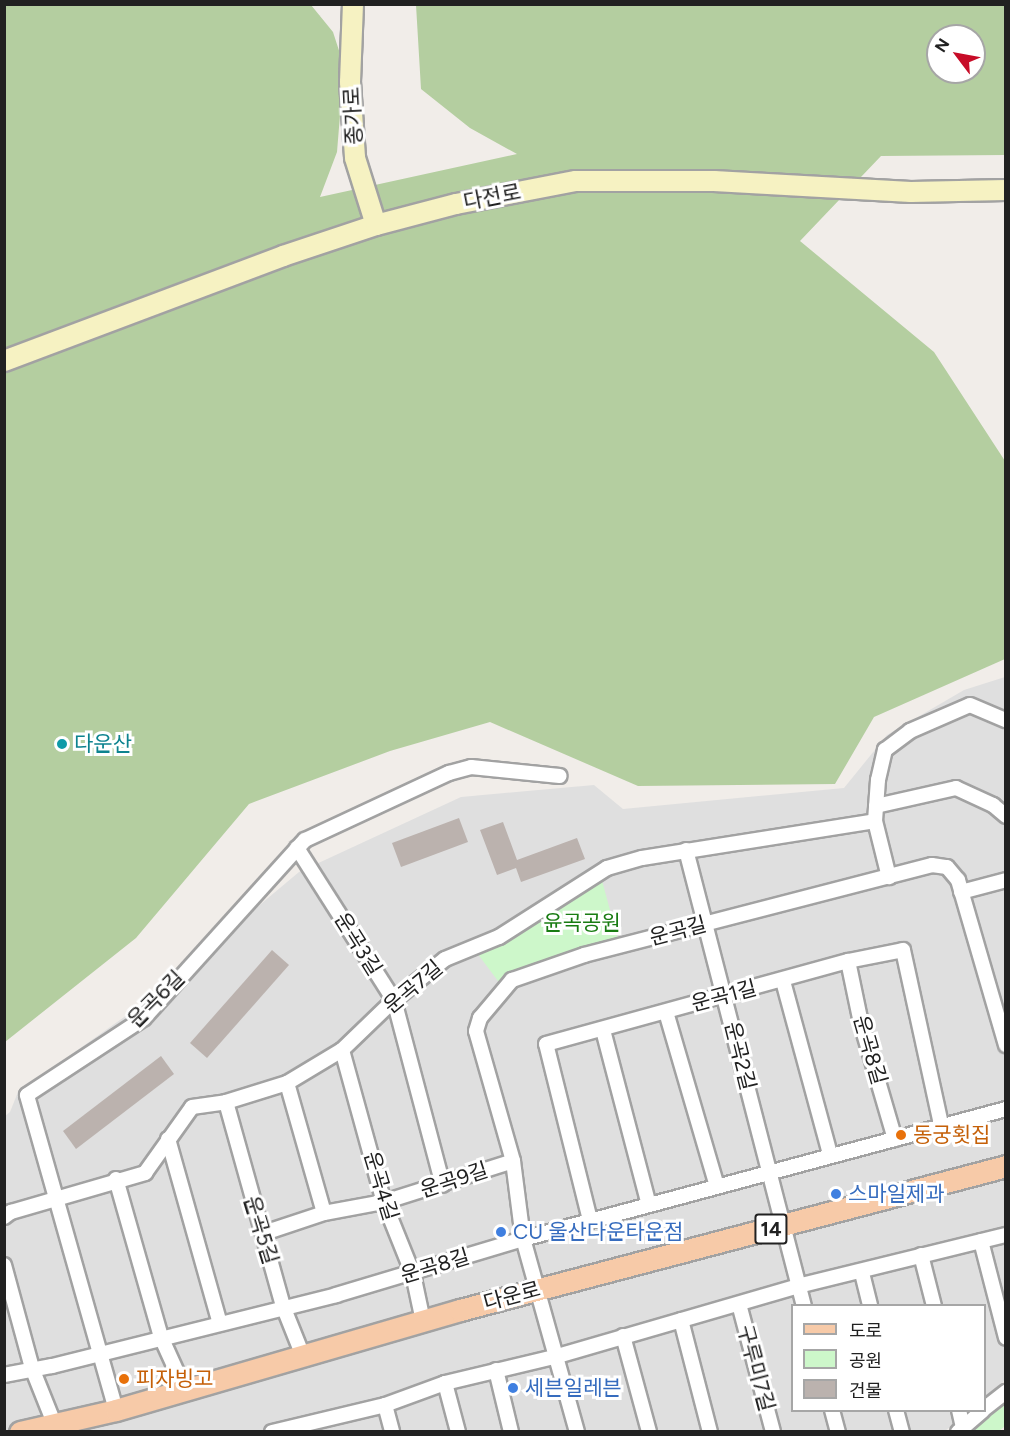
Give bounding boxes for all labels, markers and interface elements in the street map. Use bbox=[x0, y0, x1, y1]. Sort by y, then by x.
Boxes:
north arrow bbox=[926, 24, 986, 84]
text: N bbox=[931, 35, 953, 56]
street label: 종가로 bbox=[339, 86, 367, 146]
street label: 다전로 bbox=[461, 179, 523, 215]
place label: 다운산 bbox=[74, 731, 132, 757]
marker: 다운산 bbox=[55, 737, 69, 751]
street label: 운곡3길 bbox=[329, 908, 387, 980]
park label: 윤곡공원 bbox=[543, 910, 621, 936]
street label: 운곡길 bbox=[647, 911, 709, 951]
street label: 운곡7길 bbox=[378, 955, 448, 1019]
street label: 운곡6길 bbox=[122, 965, 190, 1033]
street label: 운곡1길 bbox=[689, 975, 759, 1017]
street label: 운곡8길 bbox=[848, 1012, 892, 1088]
street label: 운곡2길 bbox=[719, 1019, 761, 1093]
place label: 동궁횟집 bbox=[913, 1122, 990, 1148]
marker: 동궁횟집 bbox=[894, 1128, 908, 1142]
street label: 운곡4길 bbox=[359, 1148, 403, 1224]
street label: 운곡9길 bbox=[417, 1157, 491, 1203]
place label: 스마일제과 bbox=[848, 1181, 945, 1207]
marker: 스마일제과 bbox=[829, 1187, 843, 1201]
street label: 운곡5길 bbox=[239, 1193, 283, 1267]
road number: 14 bbox=[753, 1212, 789, 1246]
place label: CU 울산다운타운점 bbox=[513, 1219, 683, 1245]
marker: CU 울산다운타운점 bbox=[494, 1225, 508, 1239]
street label: 운곡8길 bbox=[397, 1244, 473, 1288]
street label: 다운로 bbox=[481, 1276, 543, 1316]
legend bbox=[791, 1304, 986, 1412]
text: 도로 bbox=[849, 1320, 882, 1342]
street label: 구루미7길 bbox=[732, 1322, 780, 1414]
text: 공원 bbox=[849, 1350, 882, 1372]
place label: 피자빙고 bbox=[136, 1366, 213, 1392]
marker: 피자빙고 bbox=[117, 1372, 131, 1386]
place label: 세븐일레븐 bbox=[525, 1375, 622, 1401]
text: 건물 bbox=[849, 1380, 882, 1402]
marker: 세븐일레븐 bbox=[506, 1381, 520, 1395]

